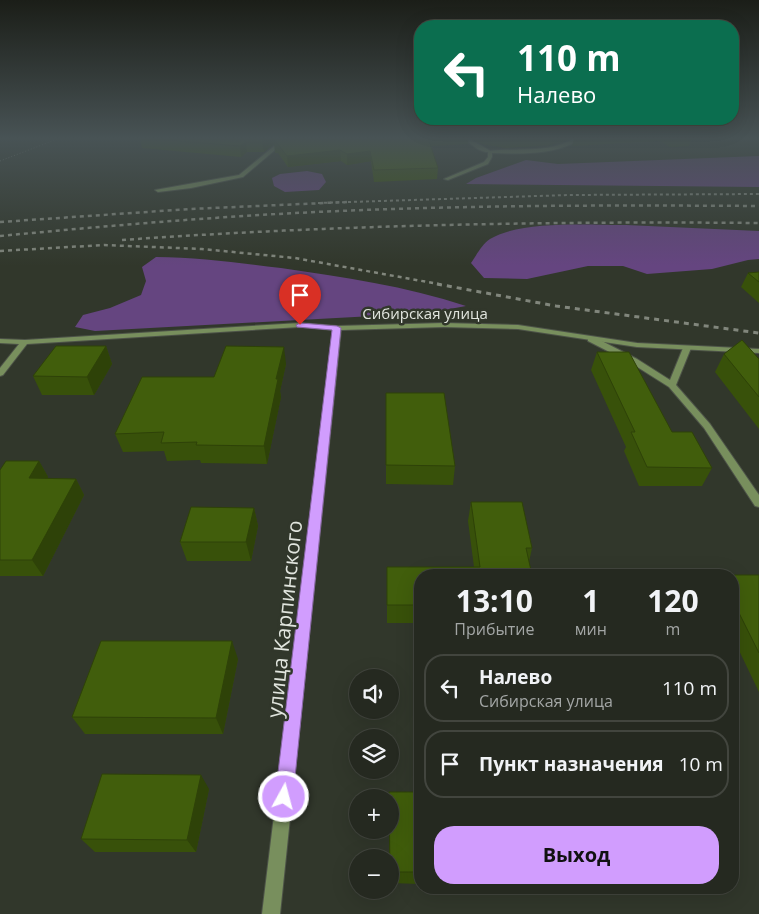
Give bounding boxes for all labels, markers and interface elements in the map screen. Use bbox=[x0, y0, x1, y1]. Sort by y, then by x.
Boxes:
text: 110 m bbox=[517, 34, 621, 81]
icon: left bbox=[434, 40, 499, 105]
text: Налево bbox=[517, 79, 596, 109]
pin bbox=[279, 274, 321, 325]
icon: arrive bbox=[286, 281, 314, 309]
street label: Сибирская улица bbox=[362, 303, 488, 323]
street label: улица Карпинского bbox=[260, 519, 308, 719]
text: 13:10 bbox=[456, 580, 533, 621]
text: 1 bbox=[582, 580, 599, 621]
text: 120 bbox=[647, 580, 699, 621]
text: Прибытие bbox=[454, 618, 534, 640]
text: мин bbox=[575, 618, 607, 640]
text: m bbox=[666, 618, 680, 640]
text: Налево bbox=[479, 664, 552, 690]
map controls bbox=[349, 669, 399, 899]
button: sound bbox=[349, 669, 399, 719]
icon: left bbox=[436, 674, 464, 702]
text: 110 m bbox=[662, 675, 717, 701]
text: Сибирская улица bbox=[479, 690, 613, 712]
button: layers bbox=[349, 729, 399, 779]
icon: arrive bbox=[436, 750, 464, 778]
text: Пункт назначения bbox=[479, 751, 664, 777]
text: 10 m bbox=[679, 751, 723, 777]
position arrow bbox=[257, 770, 309, 822]
button: + bbox=[349, 789, 399, 839]
button: Выход bbox=[434, 826, 719, 884]
button: − bbox=[349, 849, 399, 899]

